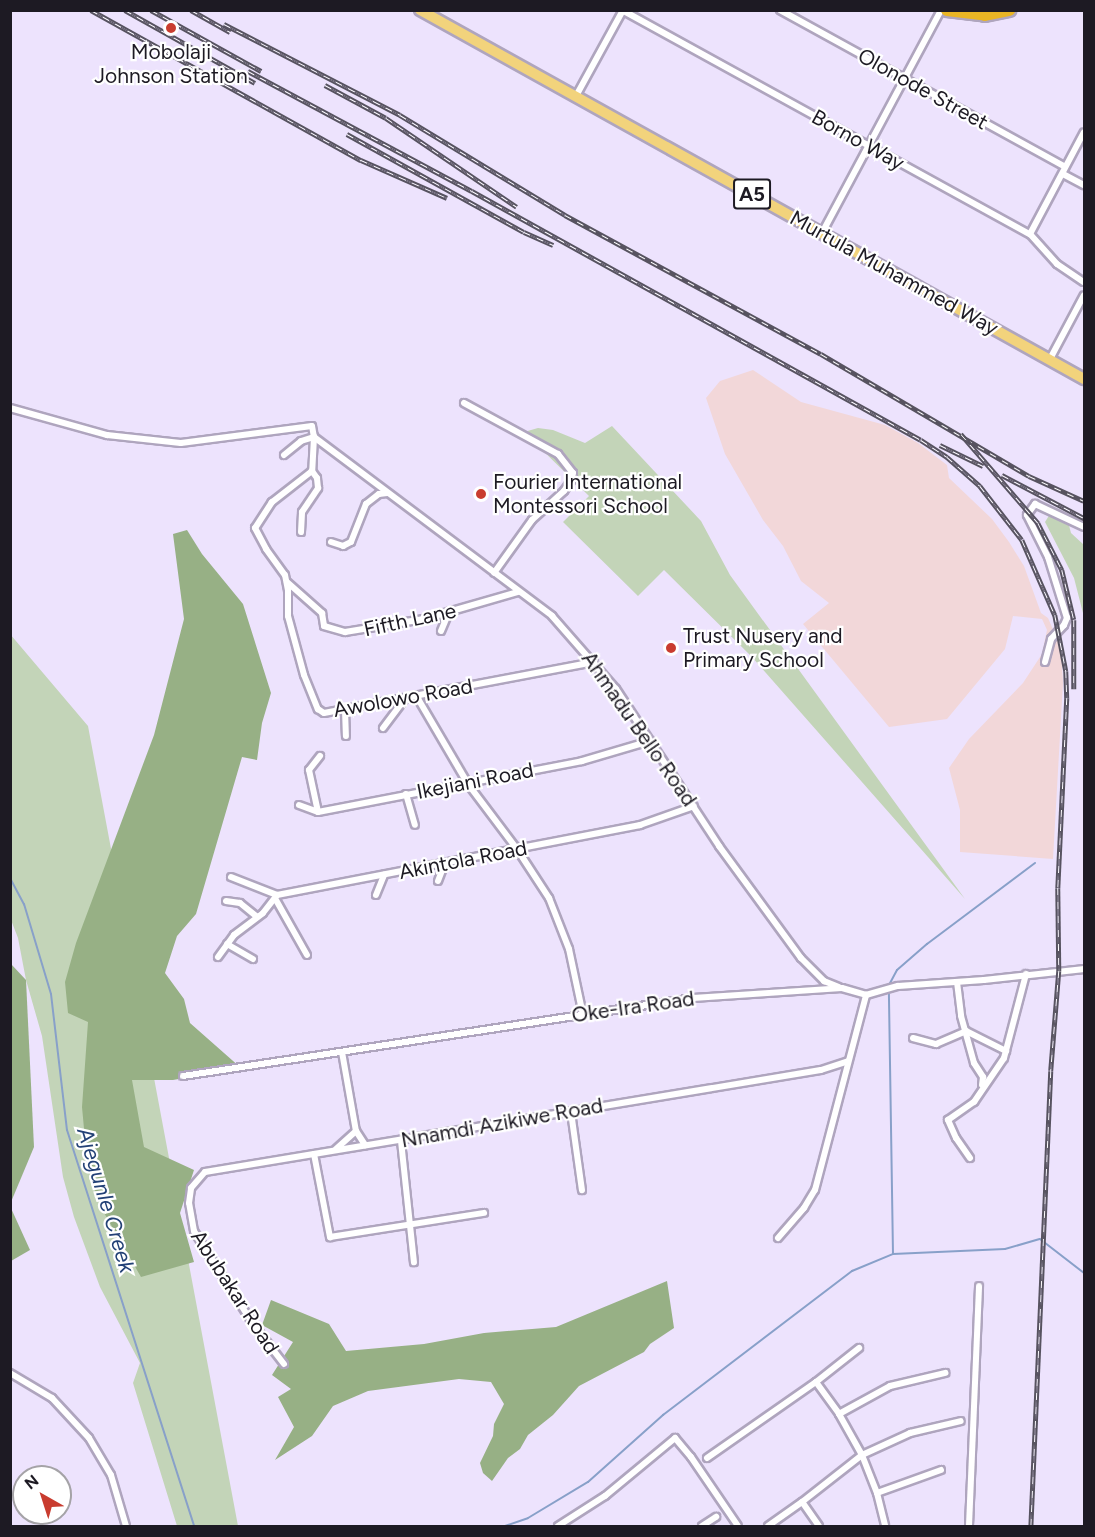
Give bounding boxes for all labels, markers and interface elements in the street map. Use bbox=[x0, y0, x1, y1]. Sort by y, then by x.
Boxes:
marker: Mobolaji Johnson Station bbox=[162, 19, 180, 37]
place label: Mobolaji Johnson Station bbox=[94, 39, 248, 89]
street label: Olonode Street bbox=[854, 43, 992, 135]
street label: Borno Way bbox=[807, 104, 909, 176]
road number: A5 bbox=[732, 177, 771, 211]
street label: Murtula Muhammed Way bbox=[785, 205, 1003, 341]
place label: Fourier International Montessori School bbox=[493, 469, 682, 519]
marker: Fourier International Montessori School bbox=[474, 487, 488, 501]
street label: Fifth Lane bbox=[362, 598, 458, 642]
place label: Trust Nusery and Primary School bbox=[683, 623, 843, 673]
marker: Trust Nusery and Primary School bbox=[664, 641, 678, 655]
street label: Ahmadu Bello Road bbox=[576, 647, 702, 811]
street label: Awolowo Road bbox=[331, 673, 475, 723]
street label: Ikejiani Road bbox=[414, 757, 536, 805]
street label: Akintola Road bbox=[397, 835, 529, 885]
street label: Oke-Ira Road bbox=[570, 986, 696, 1028]
street label: Nnamdi Azikiwe Road bbox=[399, 1093, 605, 1153]
water label: Ajegunle Creek bbox=[71, 1124, 141, 1276]
street label: Abubakar Road bbox=[186, 1225, 284, 1359]
north arrow bbox=[12, 1465, 72, 1525]
text: N bbox=[21, 1471, 42, 1493]

